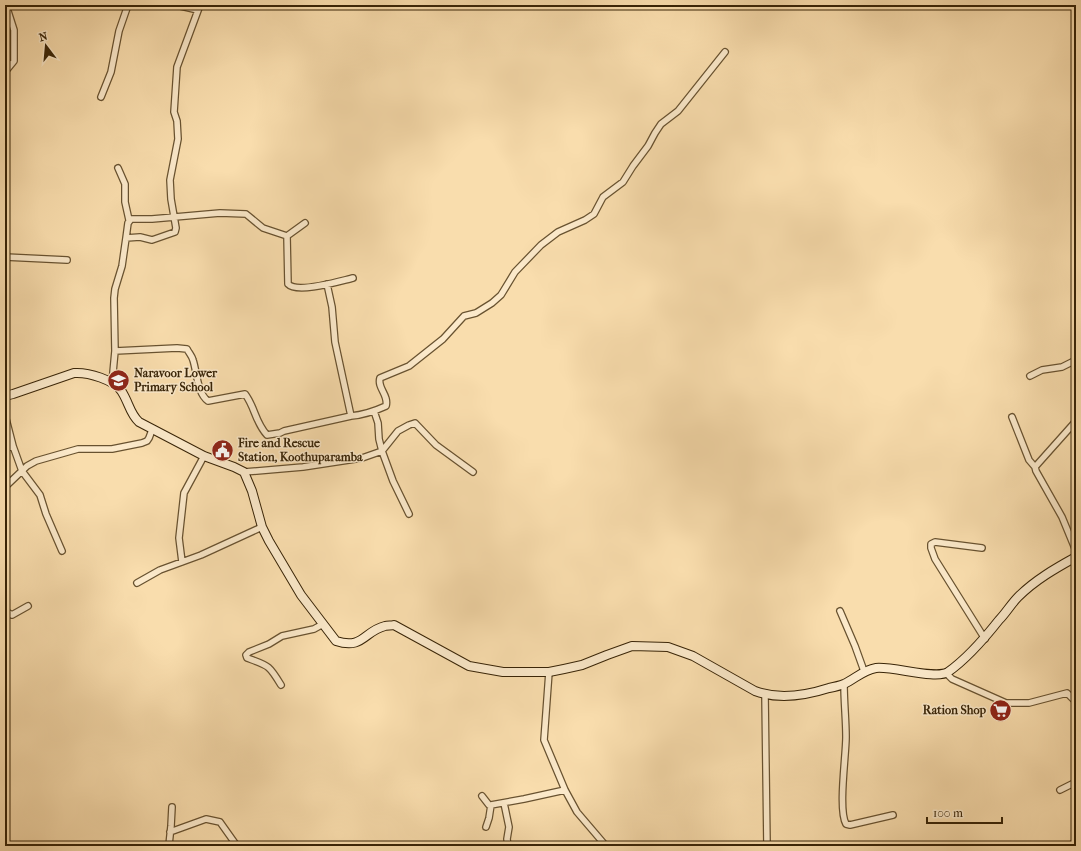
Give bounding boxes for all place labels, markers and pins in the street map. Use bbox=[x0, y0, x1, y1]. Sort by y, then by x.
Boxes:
place label: Naravoor Lower Primary School bbox=[134, 366, 218, 395]
school or university icon: Naravoor Lower Primary School bbox=[106, 367, 132, 393]
place label: Fire and Rescue Station, Koothuparamba bbox=[237, 436, 363, 465]
public building icon: Fire and Rescue Station, Koothuparamba bbox=[210, 437, 236, 463]
supermarket icon: Ration Shop bbox=[988, 697, 1014, 723]
place label: Ration Shop bbox=[923, 703, 986, 718]

